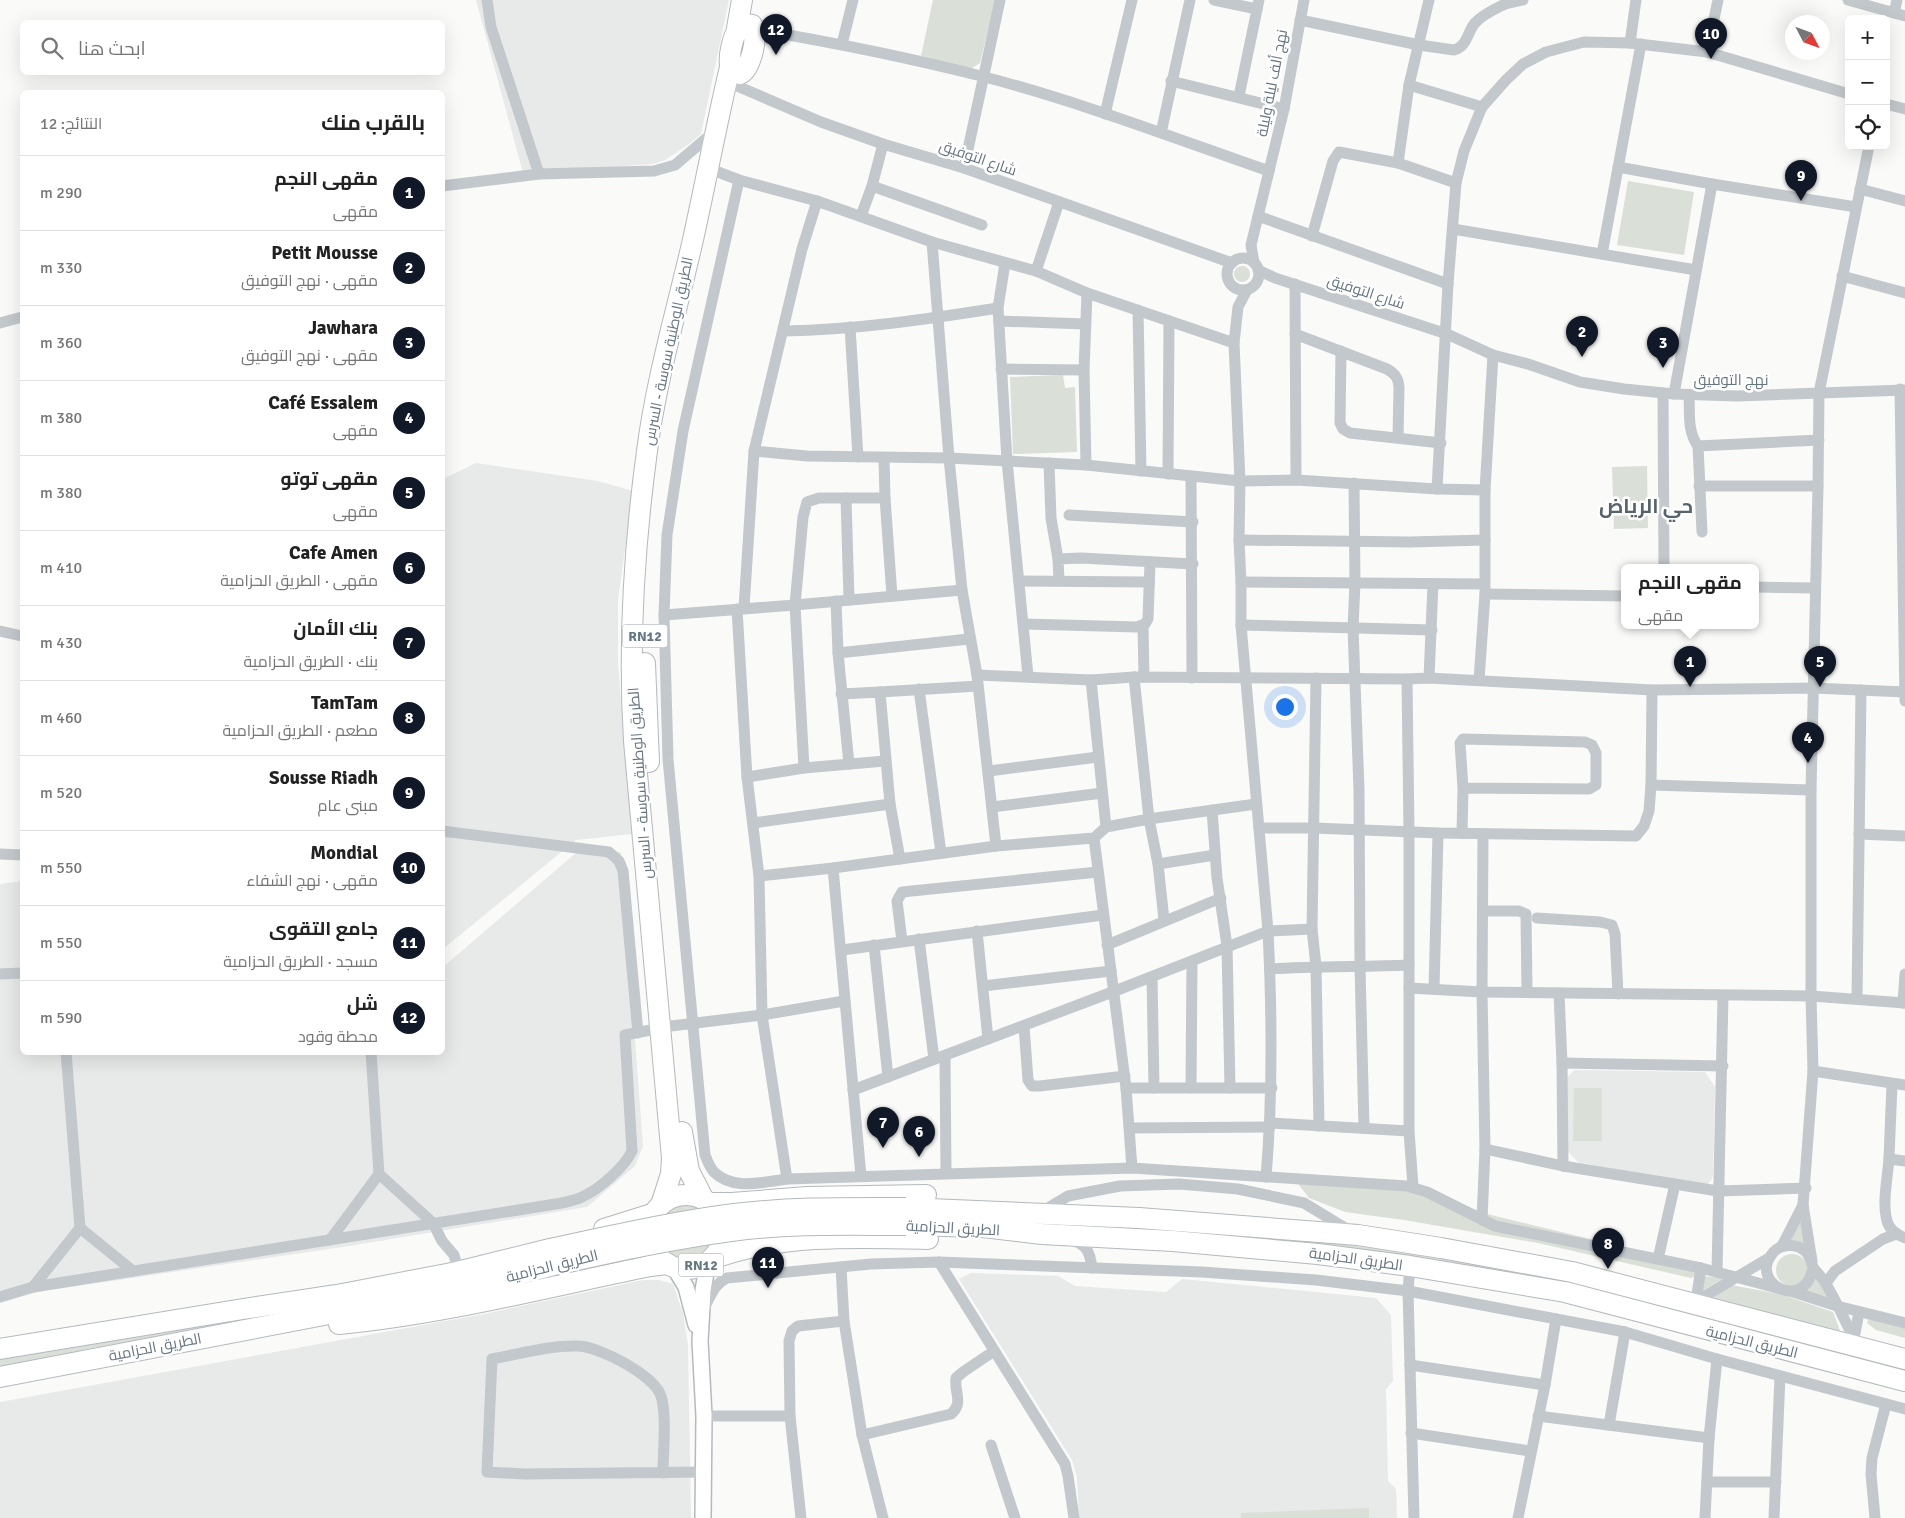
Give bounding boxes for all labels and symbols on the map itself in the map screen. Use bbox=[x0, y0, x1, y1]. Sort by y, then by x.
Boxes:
pin: 12 bbox=[760, 14, 792, 55]
north arrow bbox=[1785, 15, 1830, 60]
pin: 10 bbox=[1695, 18, 1727, 59]
street label: نهج ألف ليلة وليلة bbox=[1252, 28, 1293, 139]
street label: شارع التوفيق bbox=[936, 136, 1019, 182]
pin: 9 bbox=[1785, 160, 1817, 201]
street label: الطريق الوطنية سوسة - السرس bbox=[639, 255, 698, 447]
street label: شارع التوفيق bbox=[1324, 271, 1407, 315]
pin: 2 bbox=[1566, 316, 1598, 357]
pin: 3 bbox=[1647, 327, 1679, 368]
street label: نهج التوفيق bbox=[1694, 371, 1768, 391]
district label: حي الرياض bbox=[1599, 494, 1693, 522]
road number: RN12 bbox=[622, 624, 668, 648]
pin: 1 bbox=[1674, 646, 1706, 687]
pin: 5 bbox=[1804, 646, 1836, 687]
street label: الطريق الوطنية سوسة - السرس bbox=[624, 687, 657, 879]
your location bbox=[1272, 694, 1298, 720]
pin: 4 bbox=[1792, 722, 1824, 763]
pin: 7 bbox=[867, 1107, 899, 1148]
pin: 6 bbox=[903, 1116, 935, 1157]
street label: الطريق الحزامية bbox=[905, 1217, 1001, 1240]
pin: 8 bbox=[1592, 1228, 1624, 1269]
street label: الطريق الحزامية bbox=[1308, 1244, 1404, 1275]
street label: الطريق الحزامية bbox=[504, 1246, 600, 1287]
pin: 11 bbox=[752, 1247, 784, 1288]
road number: RN12 bbox=[678, 1254, 724, 1276]
street label: الطريق الحزامية bbox=[1704, 1322, 1800, 1363]
street label: الطريق الحزامية bbox=[107, 1329, 203, 1366]

